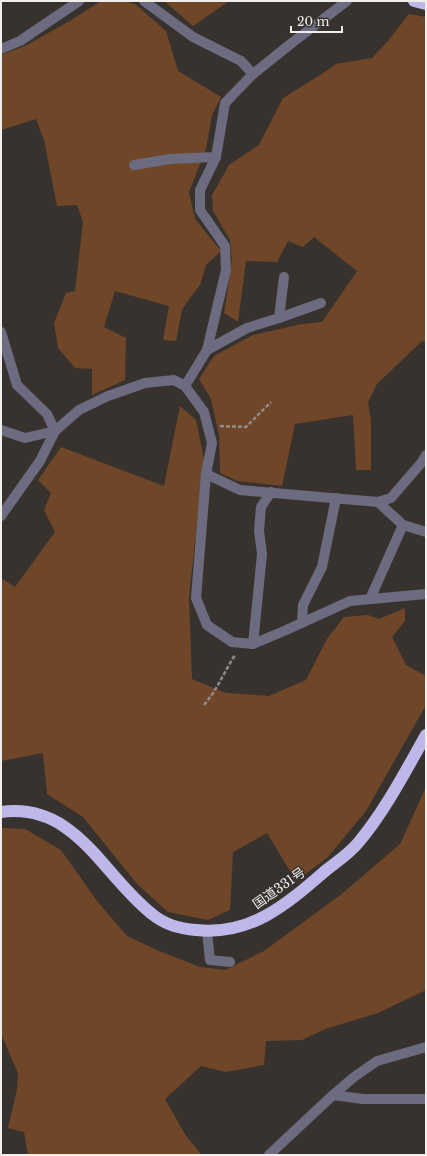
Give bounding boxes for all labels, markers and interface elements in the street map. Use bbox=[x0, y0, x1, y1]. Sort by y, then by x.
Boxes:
scale bar bbox=[291, 8, 342, 34]
text: 20 m bbox=[297, 14, 329, 29]
street label: 国道331号 bbox=[249, 864, 309, 912]

